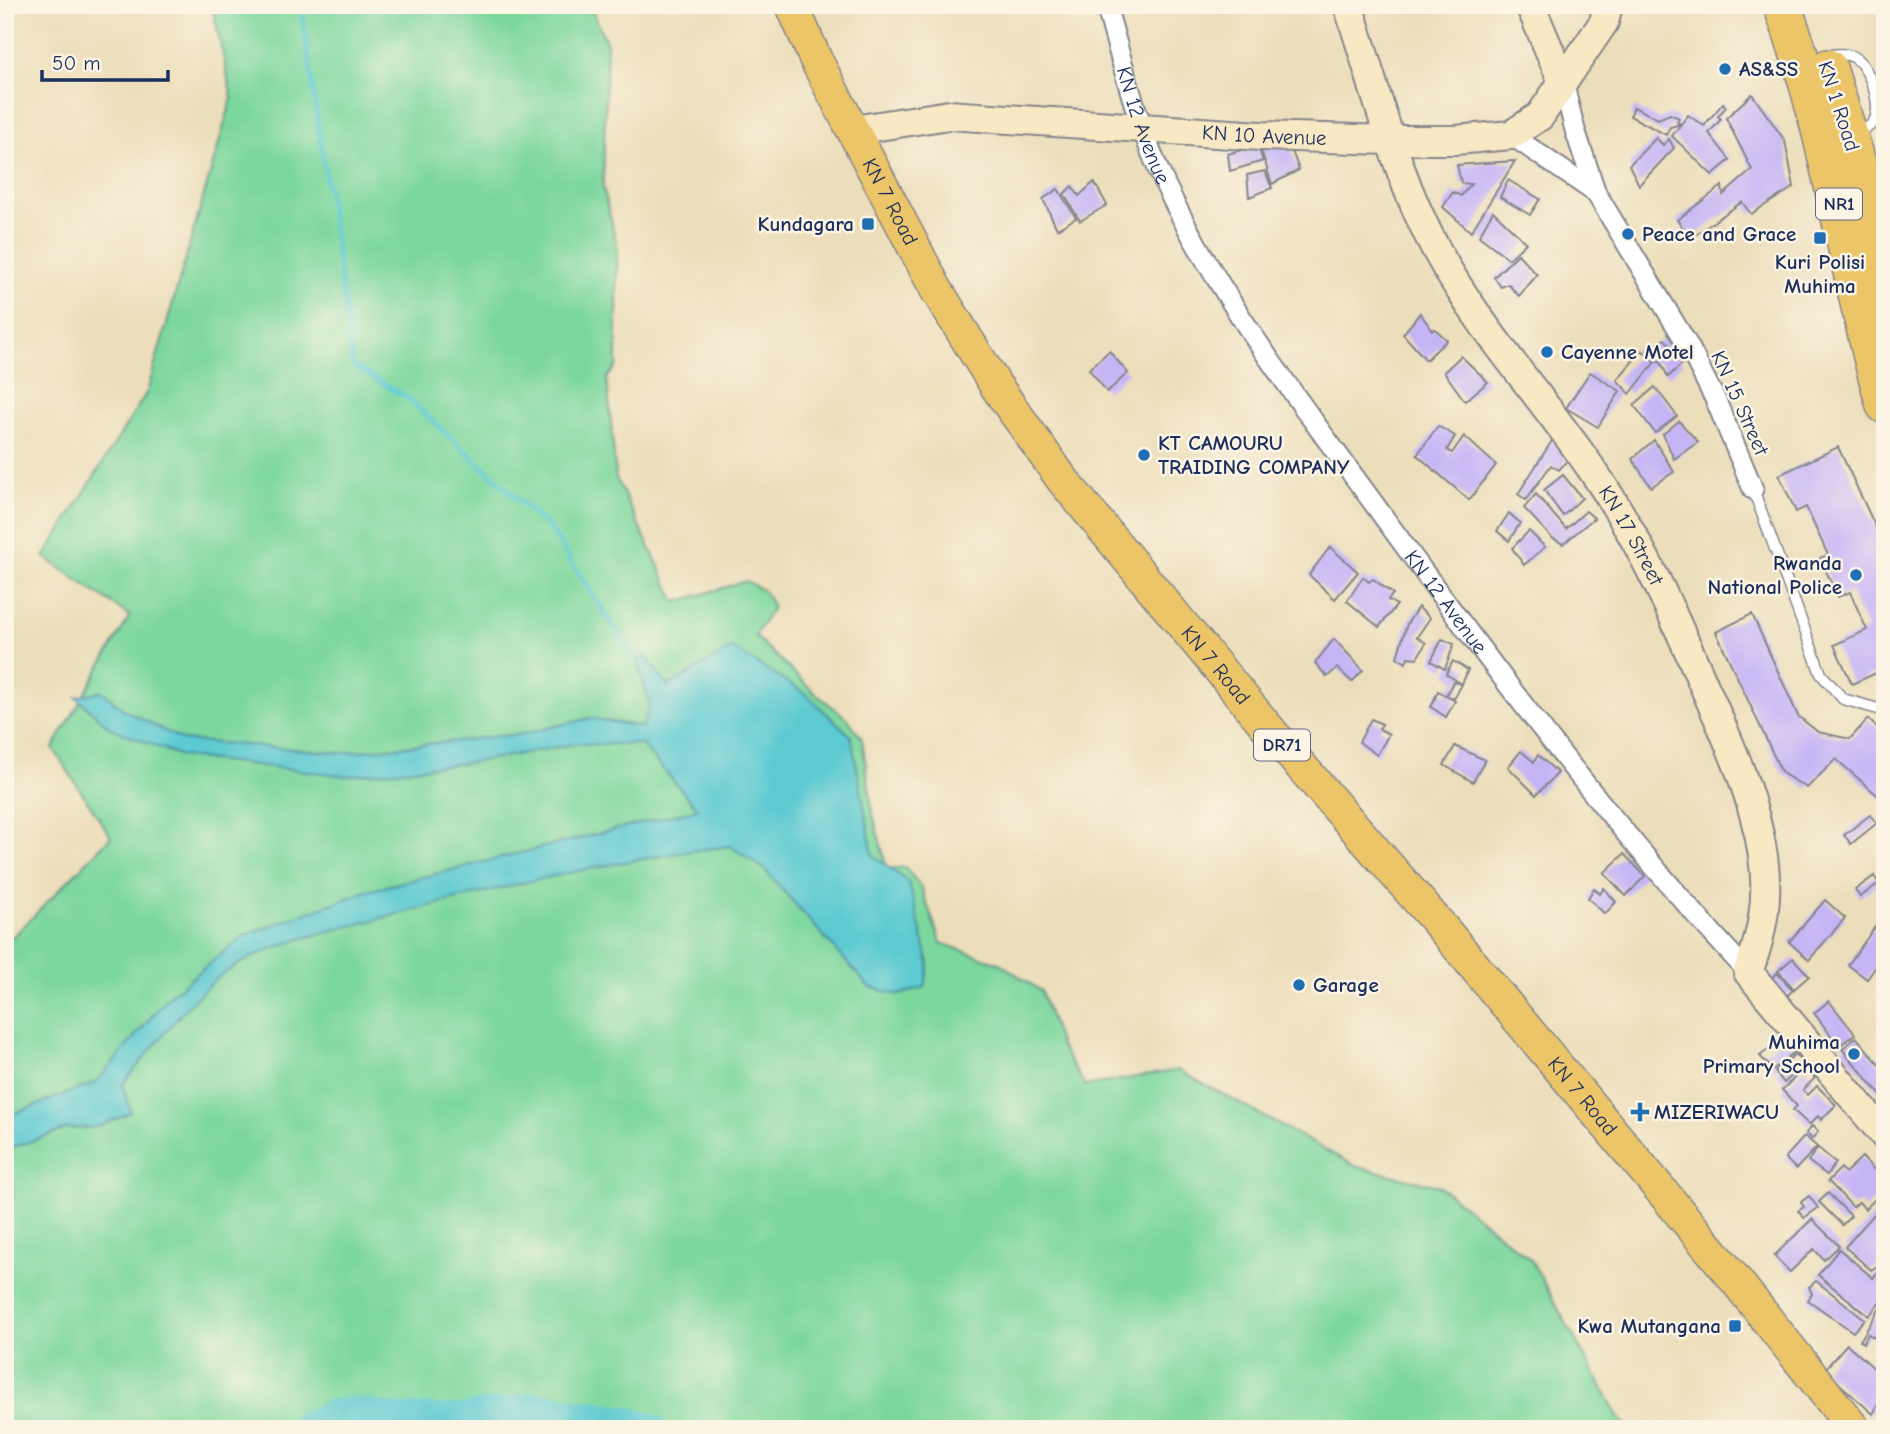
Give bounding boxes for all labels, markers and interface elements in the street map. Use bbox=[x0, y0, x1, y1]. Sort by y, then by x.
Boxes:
scale bar bbox=[42, 38, 168, 82]
text: 50 m bbox=[52, 51, 101, 75]
place label: AS&SS bbox=[1739, 57, 1798, 81]
street label: KN 1 Road bbox=[1813, 58, 1865, 154]
marker: AS&SS bbox=[1717, 61, 1733, 77]
street label: KN 12 Avenue bbox=[1112, 64, 1175, 188]
street label: KN 10 Avenue bbox=[1201, 120, 1327, 150]
street label: KN 7 Road bbox=[858, 154, 923, 249]
road number: NR1 bbox=[1816, 188, 1862, 220]
place label: Kundagara bbox=[758, 212, 854, 236]
marker: Kundagara bbox=[860, 216, 876, 232]
place label: Peace and Grace bbox=[1642, 222, 1796, 246]
marker: Peace and Grace bbox=[1620, 226, 1636, 242]
marker: Kuri Polisi Muhima bbox=[1812, 230, 1828, 246]
place label: Kuri Polisi Muhima bbox=[1775, 250, 1865, 298]
place label: Cayenne Motel bbox=[1561, 340, 1694, 364]
marker: Cayenne Motel bbox=[1539, 344, 1555, 360]
street label: KN 15 Street bbox=[1706, 347, 1774, 460]
place label: KT CAMOURU TRAIDING COMPANY bbox=[1158, 431, 1350, 479]
marker: KT CAMOURU TRAIDING COMPANY bbox=[1136, 447, 1152, 463]
street label: KN 17 Street bbox=[1594, 481, 1669, 590]
street label: KN 12 Avenue bbox=[1400, 545, 1492, 658]
place label: Rwanda National Police bbox=[1708, 551, 1842, 599]
marker: Rwanda National Police bbox=[1848, 567, 1864, 583]
street label: KN 7 Road bbox=[1176, 621, 1255, 709]
road number: DR71 bbox=[1254, 730, 1310, 760]
place label: Garage bbox=[1313, 973, 1379, 997]
marker: Garage bbox=[1291, 977, 1307, 993]
place label: Muhima Primary School bbox=[1703, 1030, 1840, 1078]
marker: Muhima Primary School bbox=[1846, 1046, 1862, 1062]
street label: KN 7 Road bbox=[1543, 1052, 1622, 1140]
place label: MIZERIWACU bbox=[1654, 1100, 1779, 1124]
marker: MIZERIWACU bbox=[1632, 1104, 1648, 1120]
place label: Kwa Mutangana bbox=[1578, 1314, 1721, 1338]
marker: Kwa Mutangana bbox=[1727, 1318, 1743, 1334]

